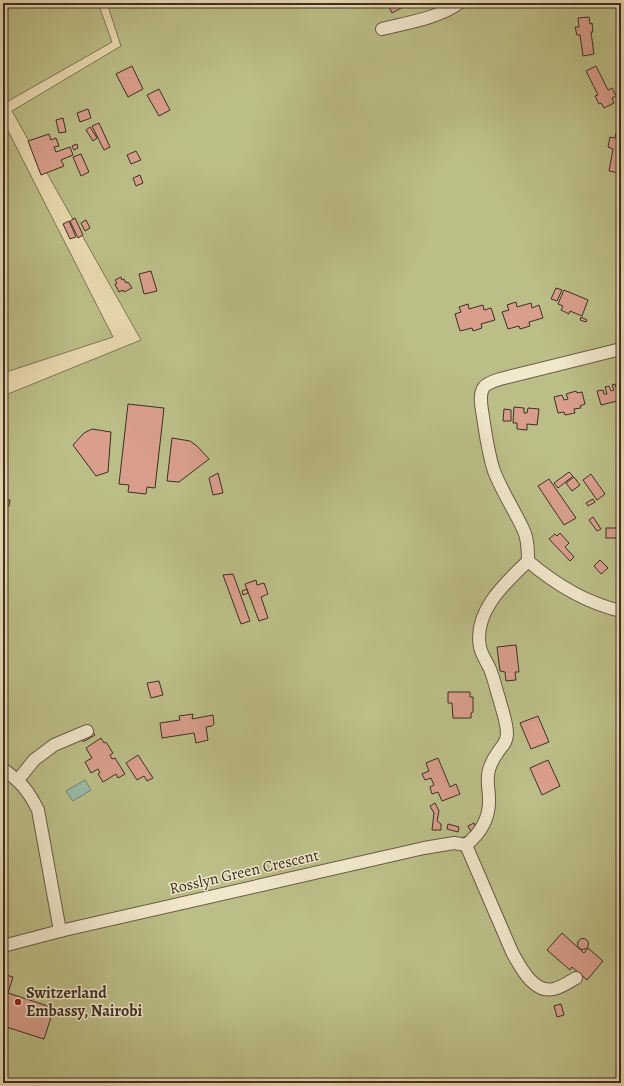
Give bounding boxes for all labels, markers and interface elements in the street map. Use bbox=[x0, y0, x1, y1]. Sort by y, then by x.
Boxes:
street label: Rosslyn Green Crescent bbox=[167, 844, 321, 900]
place label: Switzerland Embassy, Nairobi bbox=[26, 982, 142, 1022]
marker: Switzerland Embassy, Nairobi bbox=[13, 997, 23, 1007]

